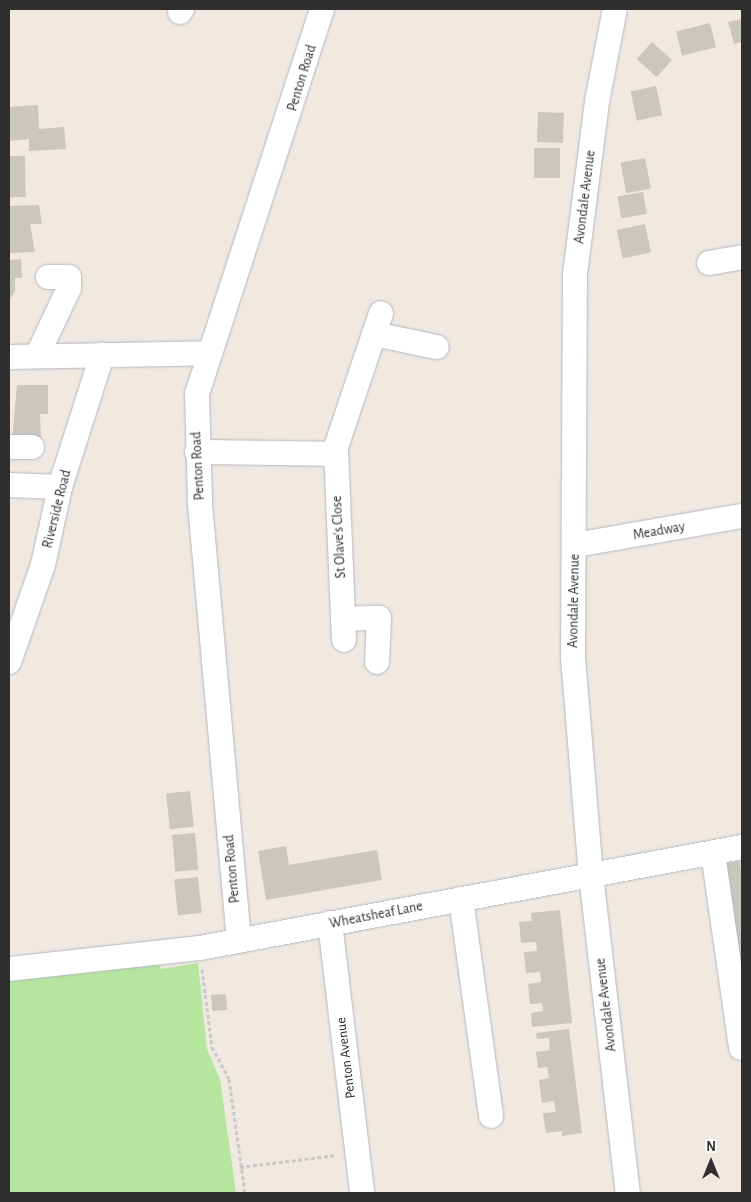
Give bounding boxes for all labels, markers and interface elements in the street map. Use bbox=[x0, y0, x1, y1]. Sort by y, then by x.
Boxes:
street label: Penton Road bbox=[284, 43, 320, 113]
street label: Avondale Avenue bbox=[571, 149, 599, 245]
street label: Penton Road bbox=[188, 431, 208, 501]
street label: Riverside Road bbox=[39, 468, 75, 550]
street label: St Olave's Close bbox=[328, 495, 350, 579]
street label: Meadway bbox=[632, 518, 686, 544]
street label: Avondale Avenue bbox=[565, 554, 583, 648]
street label: Penton Road bbox=[221, 834, 243, 904]
street label: Wheatsheaf Lane bbox=[328, 898, 424, 932]
street label: Avondale Avenue bbox=[592, 957, 620, 1053]
street label: Penton Avenue bbox=[333, 1016, 359, 1100]
north arrow bbox=[686, 1137, 736, 1187]
text: N bbox=[706, 1140, 716, 1154]

